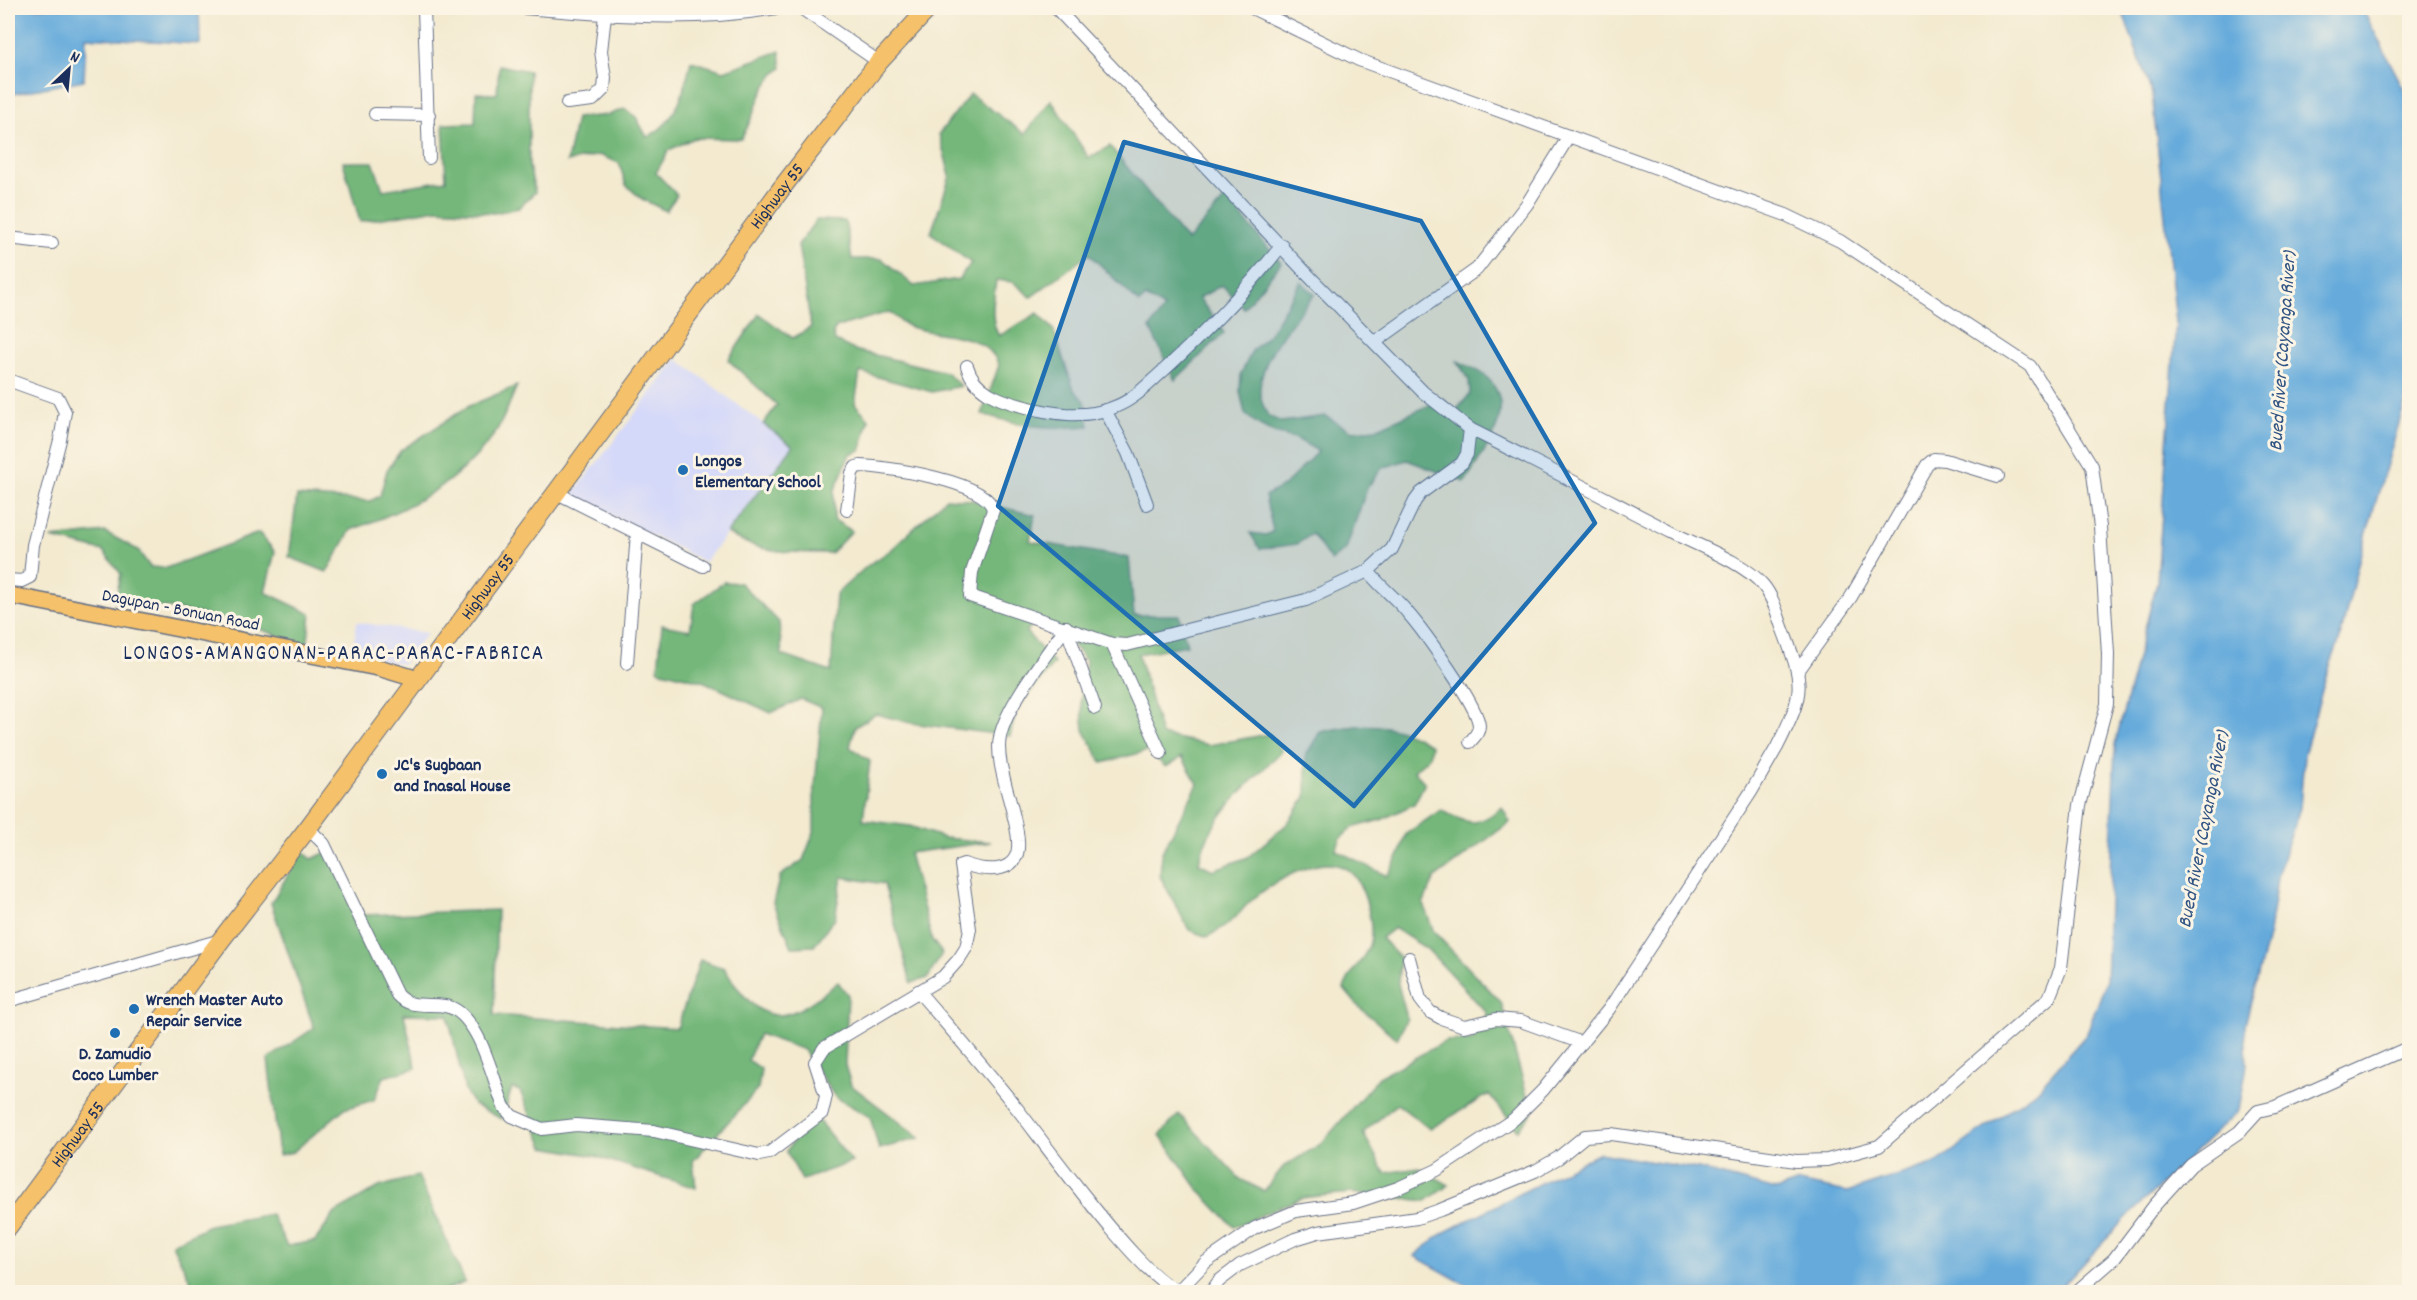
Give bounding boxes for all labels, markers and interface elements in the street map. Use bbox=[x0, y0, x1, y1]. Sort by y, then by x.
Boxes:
north arrow bbox=[39, 39, 99, 99]
text: N bbox=[66, 46, 83, 70]
street label: Highway 55 bbox=[745, 159, 811, 235]
water label: Bued River (Cayanga River) bbox=[2263, 249, 2305, 452]
place label: Longos Elementary School bbox=[695, 450, 822, 496]
marker: Longos Elementary School bbox=[676, 463, 690, 477]
street label: Highway 55 bbox=[456, 549, 522, 626]
street label: Dagupan - Bonuan Road bbox=[100, 584, 261, 639]
district label: LONGOS-AMANGONAN-PARAC‑PARAC-FABRICA bbox=[123, 640, 545, 670]
water label: Bued River (Cayanga River) bbox=[2172, 727, 2238, 930]
place label: JC's Sugbaan and Inasal House bbox=[394, 754, 511, 800]
marker: JC's Sugbaan and Inasal House bbox=[375, 767, 389, 781]
place label: Wrench Master Auto Repair Service bbox=[146, 989, 283, 1035]
marker: Wrench Master Auto Repair Service bbox=[127, 1002, 141, 1016]
marker: D. Zamudio Coco Lumber bbox=[108, 1026, 122, 1040]
place label: D. Zamudio Coco Lumber bbox=[72, 1043, 158, 1089]
street label: Highway 55 bbox=[46, 1097, 112, 1174]

